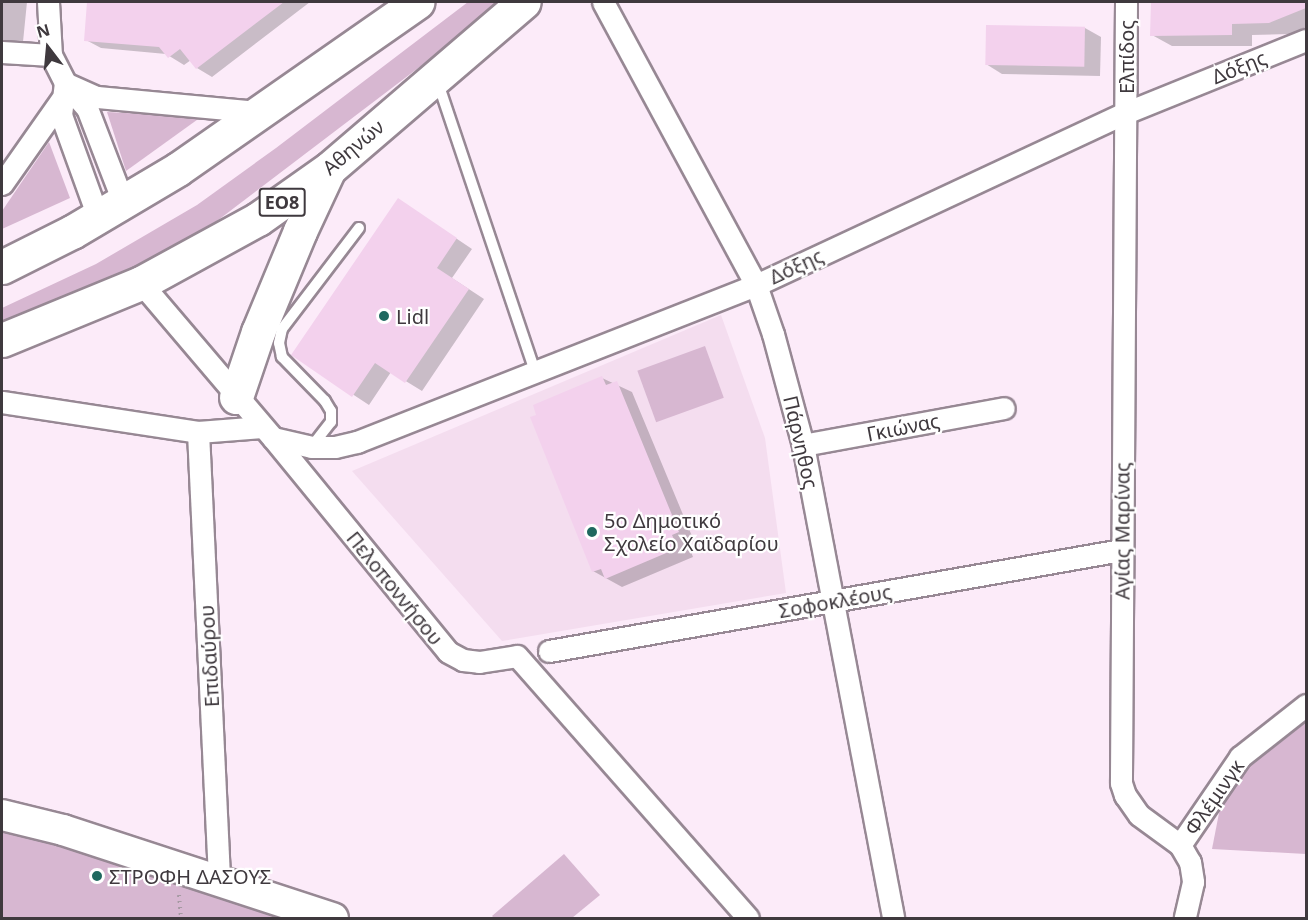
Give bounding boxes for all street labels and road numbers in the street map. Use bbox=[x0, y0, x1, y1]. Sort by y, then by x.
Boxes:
street label: Ελπίδος bbox=[1114, 20, 1138, 94]
street label: Δόξης bbox=[1208, 45, 1270, 89]
street label: Αθηνών bbox=[317, 114, 389, 180]
road number: ΕΟ8 bbox=[258, 187, 306, 217]
street label: Δόξης bbox=[765, 243, 827, 289]
street label: Πάρνηθος bbox=[779, 393, 823, 491]
street label: Γκιώνας bbox=[865, 408, 941, 446]
street label: Αγίας Μαρίνας bbox=[1110, 462, 1134, 600]
street label: Πελοποννήσου bbox=[342, 526, 448, 650]
street label: Σοφοκλέους bbox=[777, 579, 893, 623]
street label: Επιδαύρου bbox=[194, 604, 224, 708]
street label: Φλέμινγκ bbox=[1179, 755, 1249, 839]

